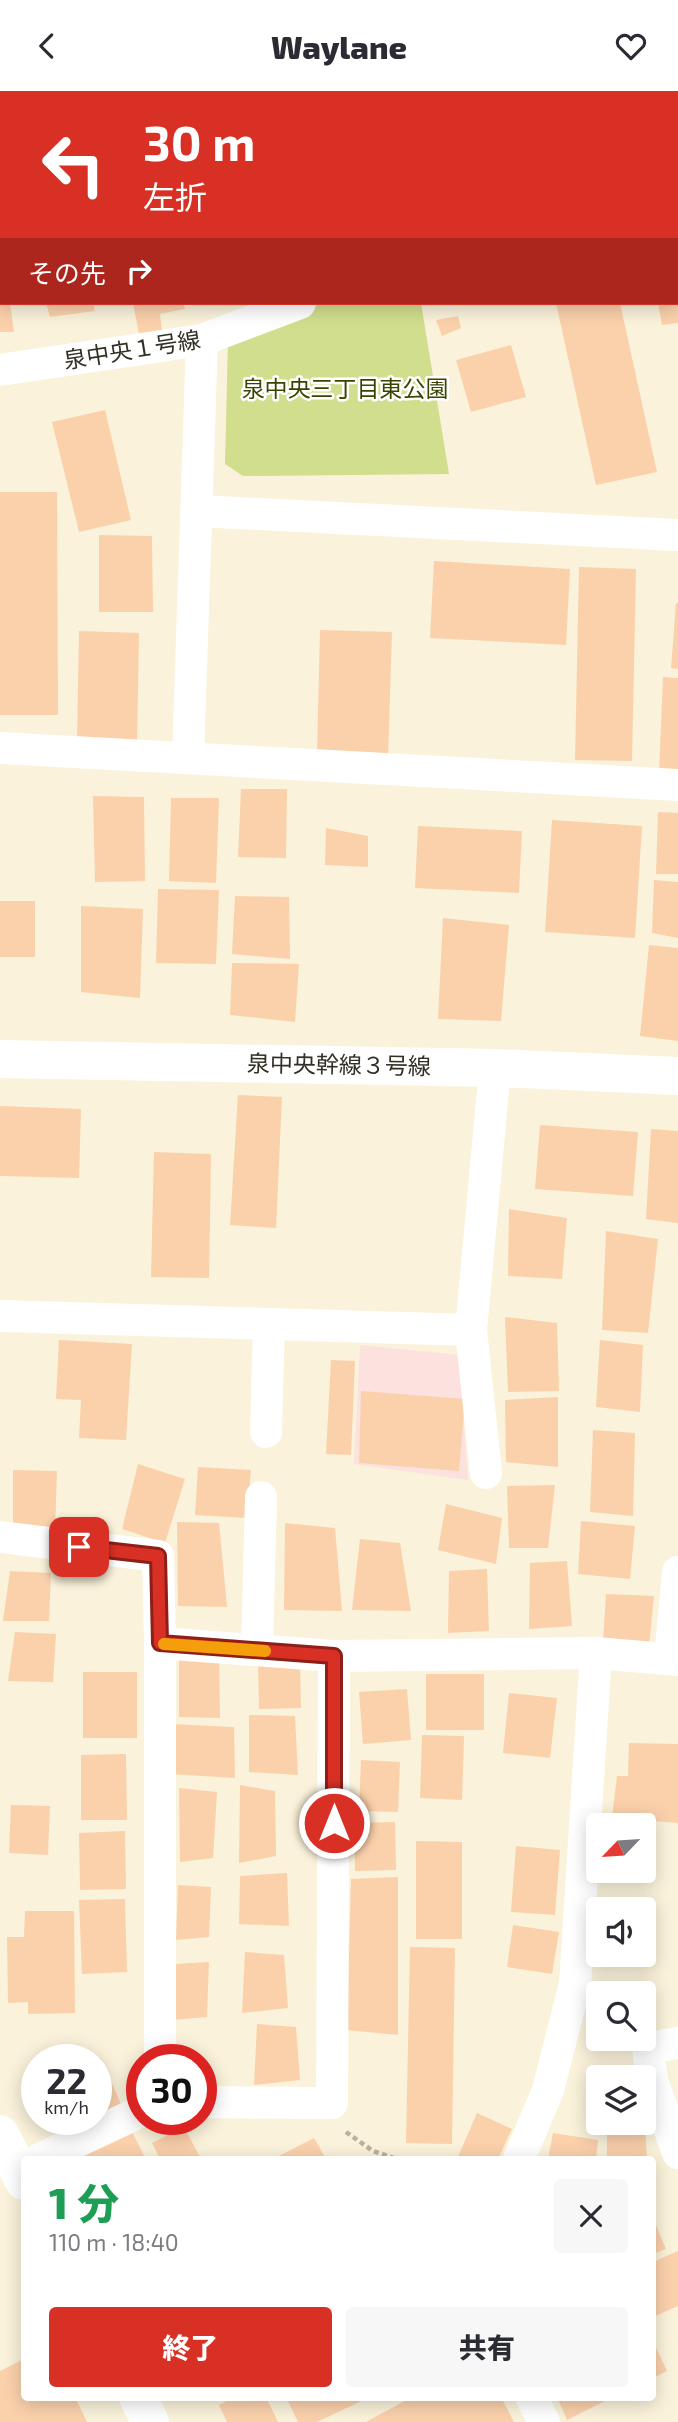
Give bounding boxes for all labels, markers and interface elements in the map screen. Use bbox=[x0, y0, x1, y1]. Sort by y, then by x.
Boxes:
icon: back bbox=[28, 27, 66, 65]
text: Waylane bbox=[271, 27, 407, 65]
icon: heart bbox=[612, 27, 650, 65]
text: 30 m bbox=[143, 112, 255, 171]
icon: left bbox=[28, 119, 119, 210]
text: 左折 bbox=[143, 177, 207, 215]
icon: right bbox=[120, 252, 158, 290]
text: その先 bbox=[28, 257, 106, 288]
street label: 泉中央１号線 bbox=[62, 324, 202, 374]
park label: 泉中央三丁目東公園 bbox=[242, 374, 449, 402]
street label: 泉中央幹線３号線 bbox=[247, 1048, 431, 1080]
pin bbox=[49, 1517, 109, 1577]
icon: arrive bbox=[60, 1528, 98, 1566]
position arrow bbox=[297, 1786, 371, 1860]
north arrow bbox=[586, 1813, 656, 1883]
map controls bbox=[586, 1813, 656, 2135]
button: sound bbox=[586, 1897, 656, 1967]
button: search bbox=[586, 1981, 656, 2051]
speed limit sign: 30 bbox=[126, 2044, 217, 2135]
text: 22 bbox=[46, 2059, 87, 2101]
button: layers bbox=[586, 2065, 656, 2135]
text: km/h bbox=[44, 2096, 89, 2118]
text: 1 分 bbox=[49, 2177, 119, 2227]
button: close bbox=[554, 2179, 628, 2253]
text: 110 m · 18:40 bbox=[49, 2228, 179, 2256]
button: 終了 bbox=[49, 2307, 332, 2387]
button: 共有 bbox=[346, 2307, 628, 2387]

